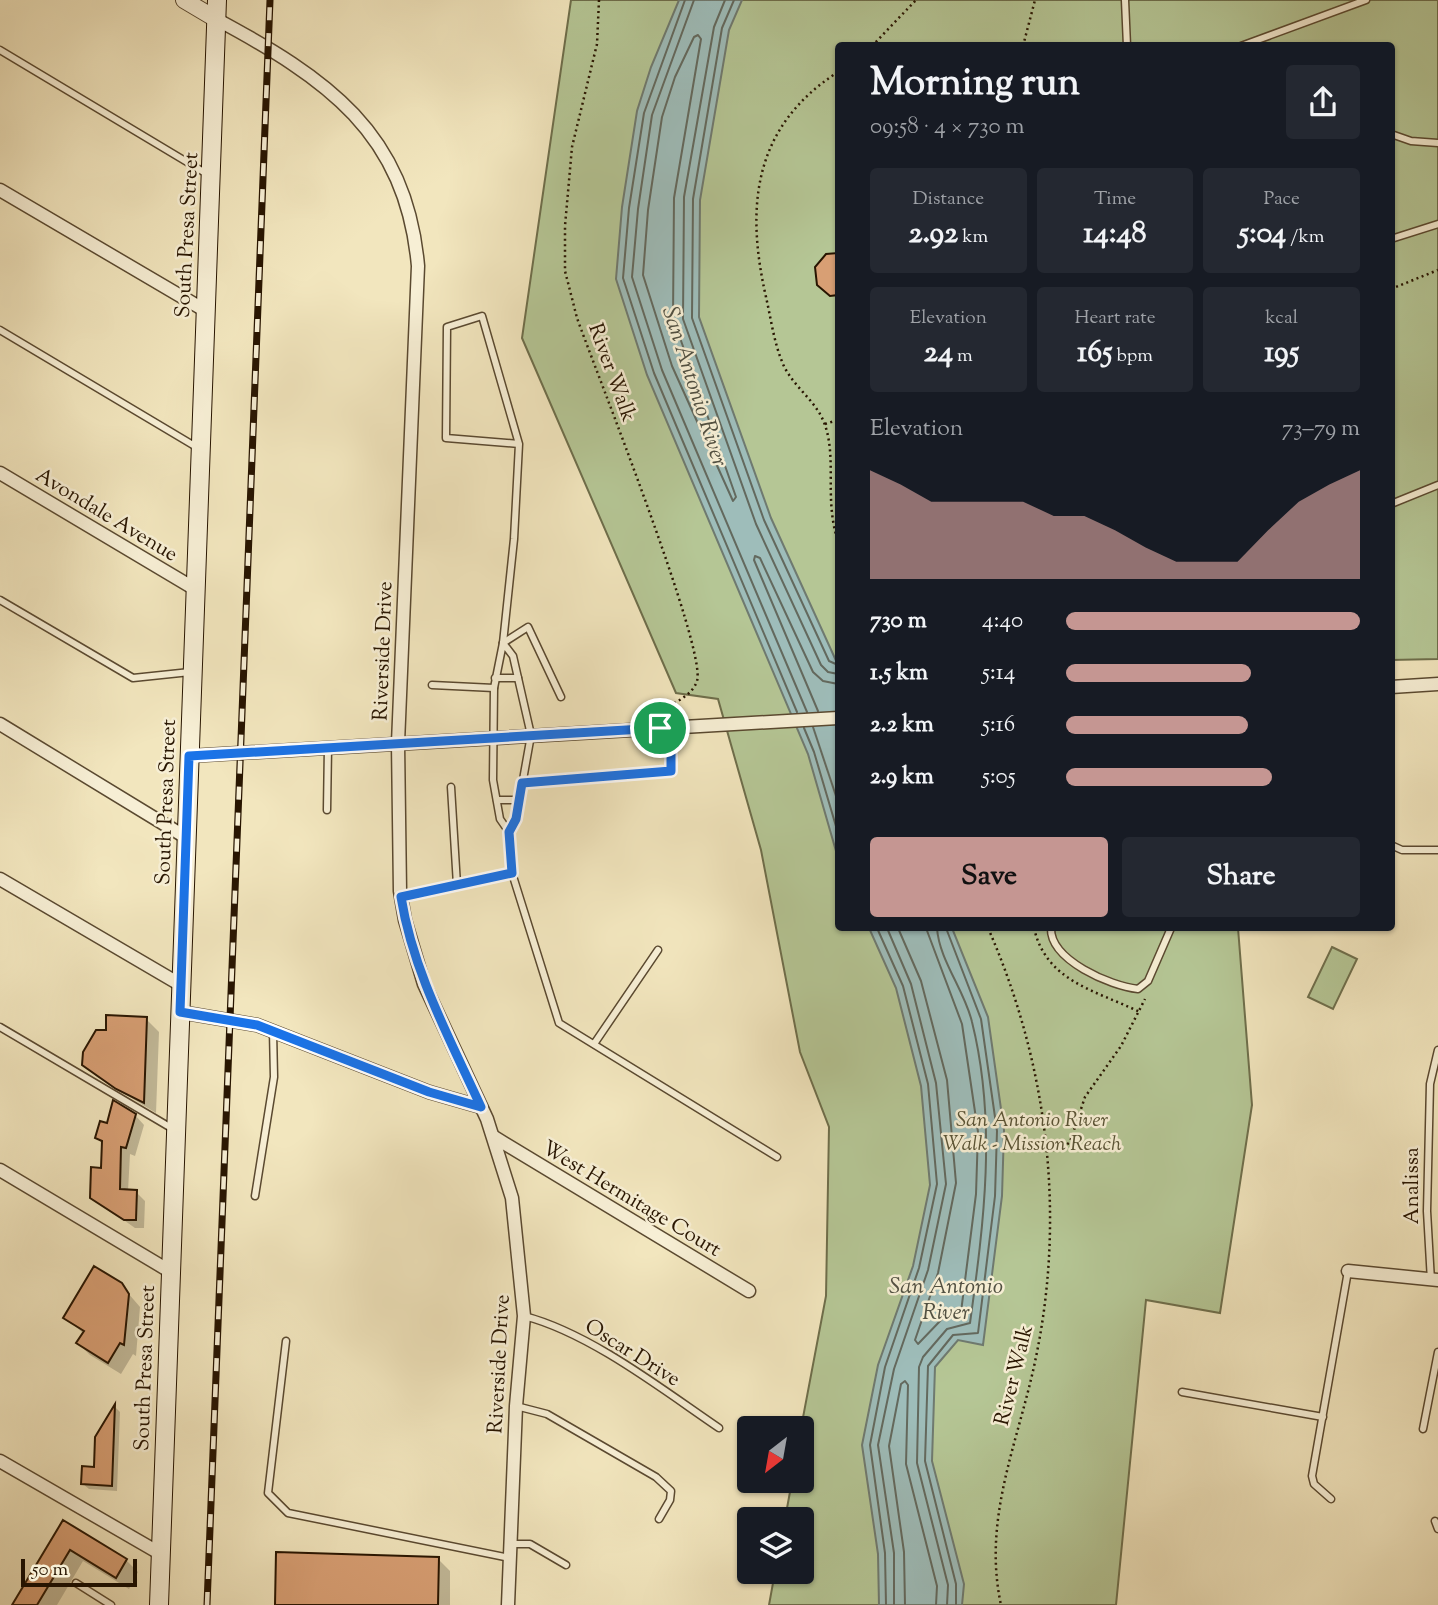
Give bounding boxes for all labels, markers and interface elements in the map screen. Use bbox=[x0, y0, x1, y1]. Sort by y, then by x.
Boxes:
text: Morning run bbox=[870, 58, 1080, 112]
button: share bbox=[1286, 65, 1360, 139]
text: 09:58 · 4 × 730 m bbox=[870, 111, 1025, 144]
street label: South Presa Street bbox=[169, 151, 207, 319]
text: Distance bbox=[913, 186, 984, 213]
text: Time bbox=[1094, 186, 1136, 213]
text: Pace bbox=[1263, 186, 1300, 213]
text: 2.92 bbox=[908, 213, 958, 256]
text: 14:48 bbox=[1083, 213, 1147, 256]
text: 5:04 bbox=[1239, 213, 1286, 256]
text: km bbox=[958, 224, 988, 251]
text: /km bbox=[1286, 224, 1325, 251]
water label: San Antonio River bbox=[652, 302, 735, 471]
text: Elevation bbox=[910, 305, 987, 332]
text: Heart rate bbox=[1074, 305, 1156, 332]
text: kcal bbox=[1265, 305, 1298, 332]
street label: River Walk bbox=[579, 319, 643, 427]
text: 24 bbox=[924, 332, 953, 375]
text: 165 bbox=[1077, 332, 1112, 375]
text: 195 bbox=[1264, 332, 1299, 375]
text: m bbox=[953, 343, 973, 370]
text: bpm bbox=[1112, 343, 1153, 370]
text: Elevation bbox=[870, 413, 963, 446]
text: 73–79 m bbox=[1282, 413, 1360, 446]
street label: Avondale Avenue bbox=[29, 461, 183, 570]
street label: Riverside Drive bbox=[367, 581, 401, 721]
text: 730 m bbox=[870, 605, 927, 638]
text: 4:40 bbox=[982, 605, 1023, 638]
text: 1.5 km bbox=[870, 657, 928, 690]
text: 5:14 bbox=[982, 657, 1015, 690]
pin bbox=[630, 698, 690, 758]
icon: arrive bbox=[641, 709, 679, 747]
text: 2.2 km bbox=[870, 709, 934, 742]
text: 5:16 bbox=[982, 709, 1015, 742]
street label: South Presa Street bbox=[149, 719, 185, 886]
text: 2.9 km bbox=[870, 761, 934, 794]
text: 5:05 bbox=[982, 761, 1016, 794]
button: Save bbox=[870, 837, 1108, 917]
button: Share bbox=[1122, 837, 1360, 917]
park label: San Antonio River Walk - Mission Reach bbox=[943, 1106, 1121, 1160]
street label: West Hermitage Court bbox=[536, 1134, 726, 1265]
street label: Analissa bbox=[1398, 1147, 1428, 1225]
water label: San Antonio River bbox=[889, 1271, 1003, 1330]
street label: South Presa Street bbox=[128, 1285, 164, 1452]
street label: Riverside Drive bbox=[481, 1294, 519, 1435]
street label: Oscar Drive bbox=[578, 1312, 686, 1395]
street label: River Walk bbox=[988, 1321, 1042, 1429]
north arrow bbox=[737, 1416, 814, 1493]
map controls bbox=[737, 1416, 814, 1584]
button: layers bbox=[737, 1507, 814, 1584]
scale bar bbox=[21, 1556, 136, 1588]
text: 50 m bbox=[32, 1557, 68, 1584]

